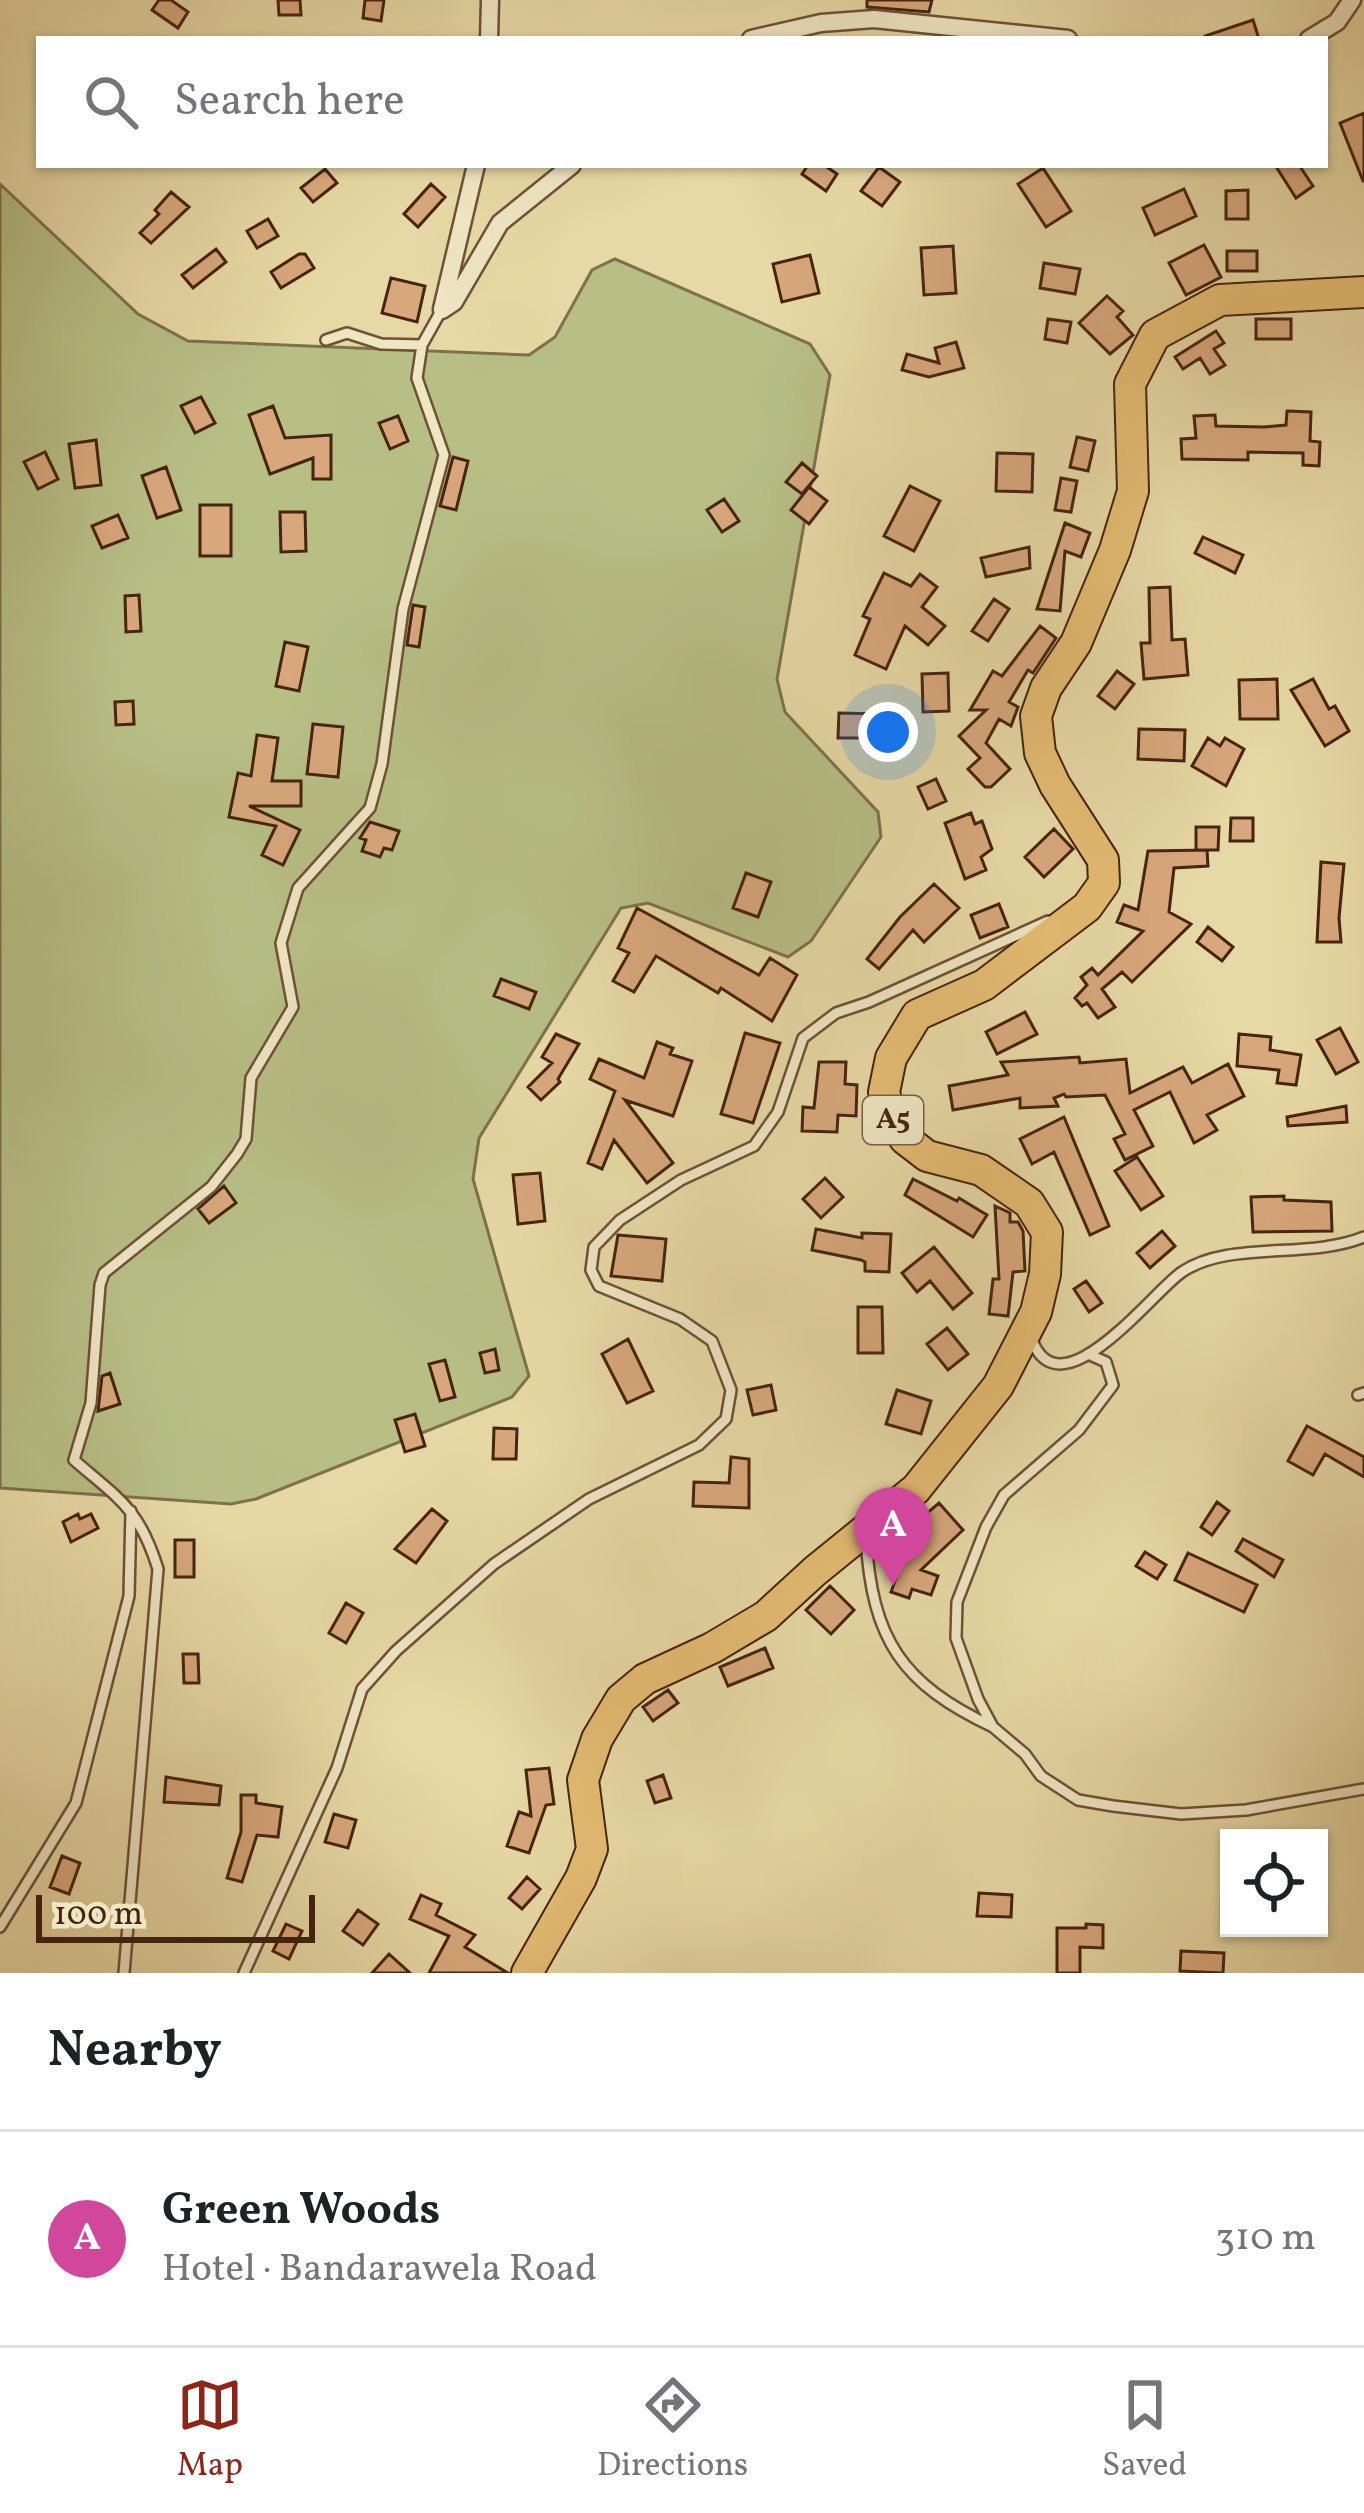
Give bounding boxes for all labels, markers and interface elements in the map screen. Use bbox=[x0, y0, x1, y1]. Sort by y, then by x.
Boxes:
search box bbox=[36, 36, 1328, 168]
icon: search bbox=[78, 69, 144, 135]
text: Search here bbox=[174, 71, 405, 134]
your location bbox=[858, 702, 918, 762]
road number: A5 bbox=[863, 1096, 923, 1144]
pin: A bbox=[854, 1487, 932, 1586]
map controls bbox=[1220, 1829, 1328, 1937]
button: locate bbox=[1220, 1829, 1328, 1937]
scale bar bbox=[36, 1889, 315, 1942]
text: 100 m bbox=[54, 1893, 143, 1939]
text: Nearby bbox=[48, 2016, 222, 2087]
text: Green Woods bbox=[162, 2180, 440, 2243]
text: A bbox=[73, 2212, 101, 2266]
text: 310 m bbox=[1215, 2212, 1316, 2266]
text: Hotel · Bandarawela Road bbox=[162, 2243, 597, 2297]
tab: Map bbox=[177, 2372, 243, 2490]
tab: Directions bbox=[597, 2372, 748, 2490]
tab: Saved bbox=[1102, 2372, 1187, 2490]

